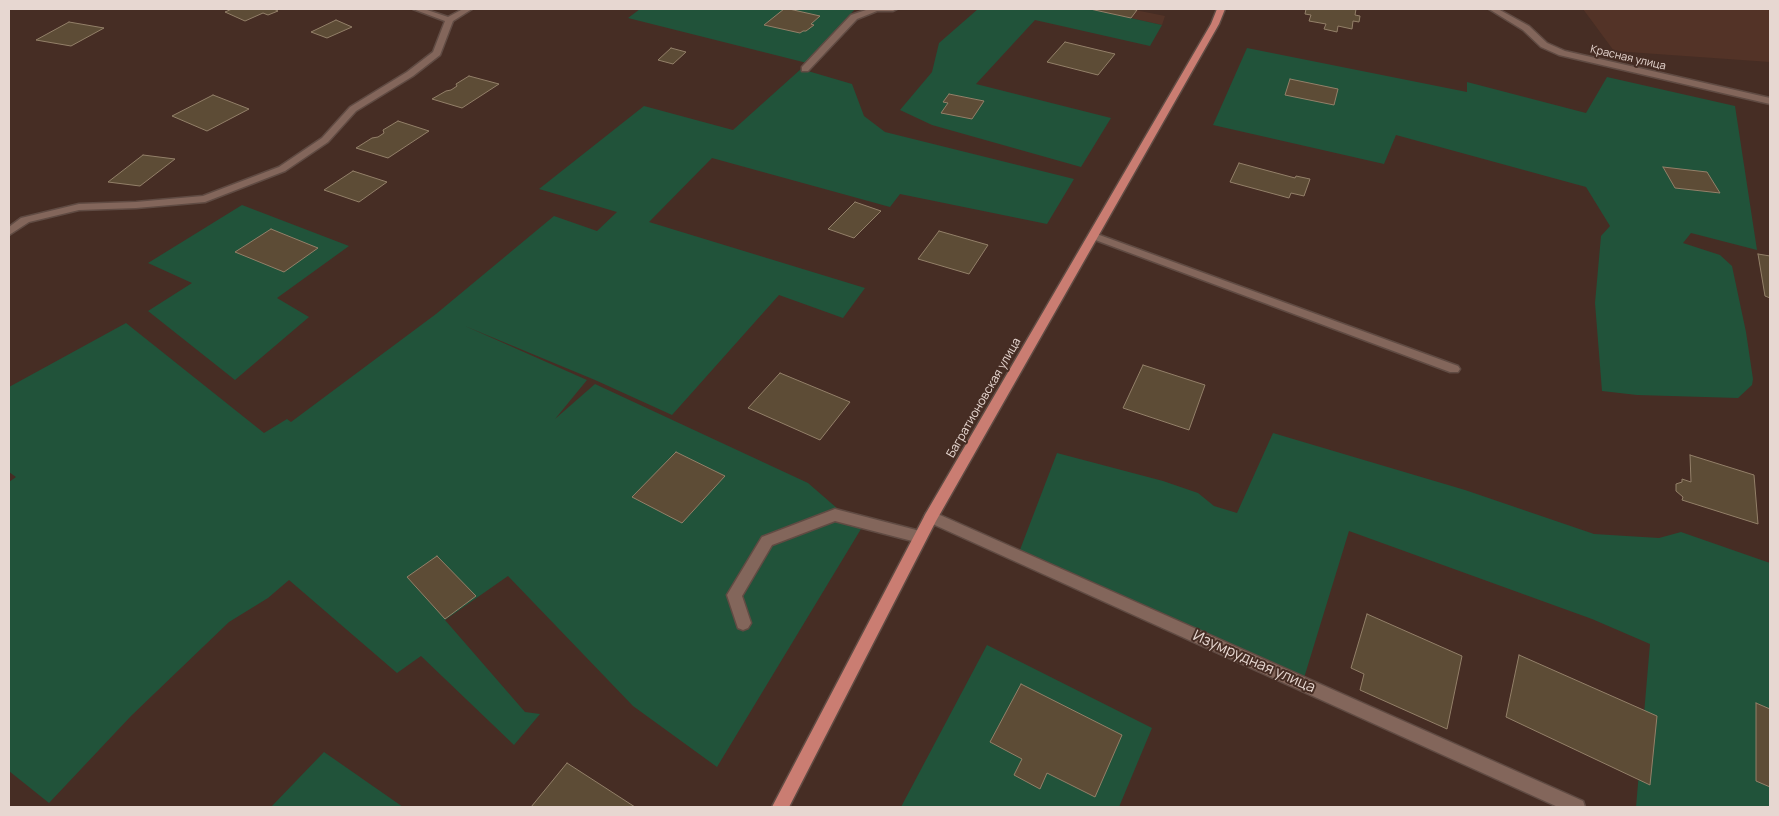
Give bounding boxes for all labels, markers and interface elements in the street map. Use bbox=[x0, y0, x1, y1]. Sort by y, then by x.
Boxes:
street label: Красная улица bbox=[1589, 43, 1667, 73]
street label: Багратионовская улица bbox=[944, 335, 1024, 461]
street label: Изумрудная улица bbox=[1190, 627, 1318, 697]

